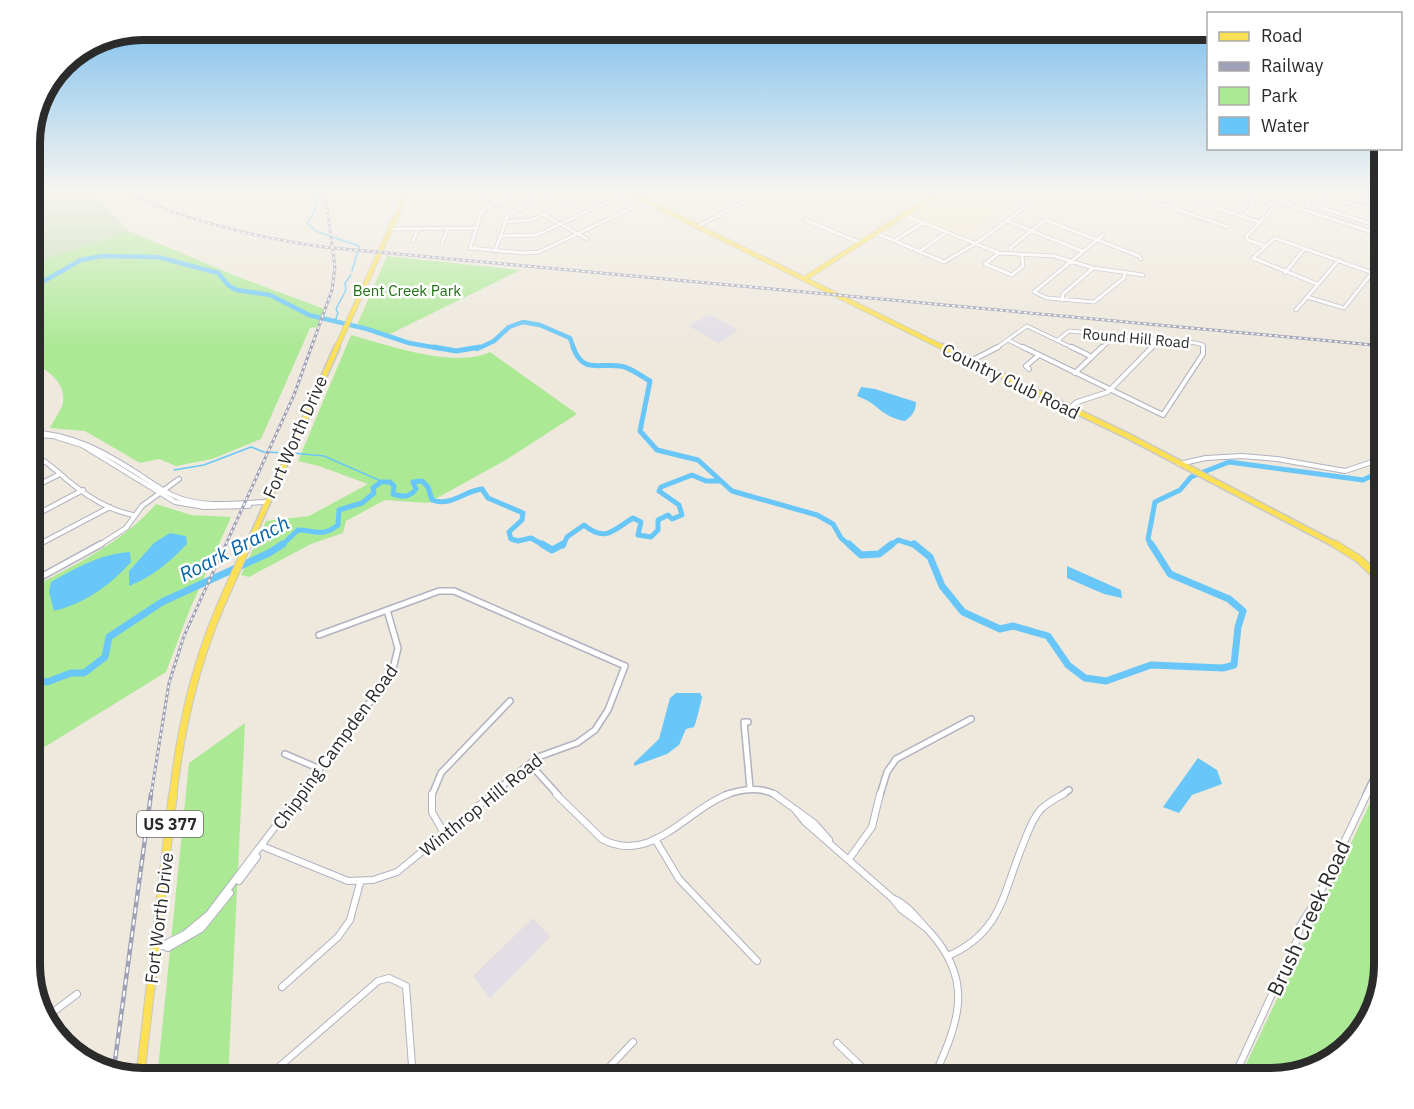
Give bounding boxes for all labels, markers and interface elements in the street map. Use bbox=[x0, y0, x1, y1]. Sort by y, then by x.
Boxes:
legend bbox=[1207, 12, 1402, 150]
text: Road bbox=[1261, 24, 1302, 47]
text: Railway bbox=[1261, 54, 1323, 77]
text: Park bbox=[1261, 84, 1298, 107]
text: Water bbox=[1261, 114, 1310, 137]
park label: Bent Creek Park bbox=[353, 281, 461, 300]
street label: Round Hill Road bbox=[1082, 324, 1190, 352]
street label: Country Club Road bbox=[938, 338, 1084, 424]
street label: Fort Worth Drive bbox=[258, 372, 332, 502]
water label: Roark Branch bbox=[174, 509, 294, 587]
street label: Chipping Campden Road bbox=[267, 660, 403, 834]
street label: Winthrop Hill Road bbox=[415, 748, 547, 862]
road number: US 377 bbox=[137, 811, 203, 837]
street label: Brush Creek Road bbox=[1260, 836, 1356, 1000]
street label: Fort Worth Drive bbox=[140, 851, 178, 985]

